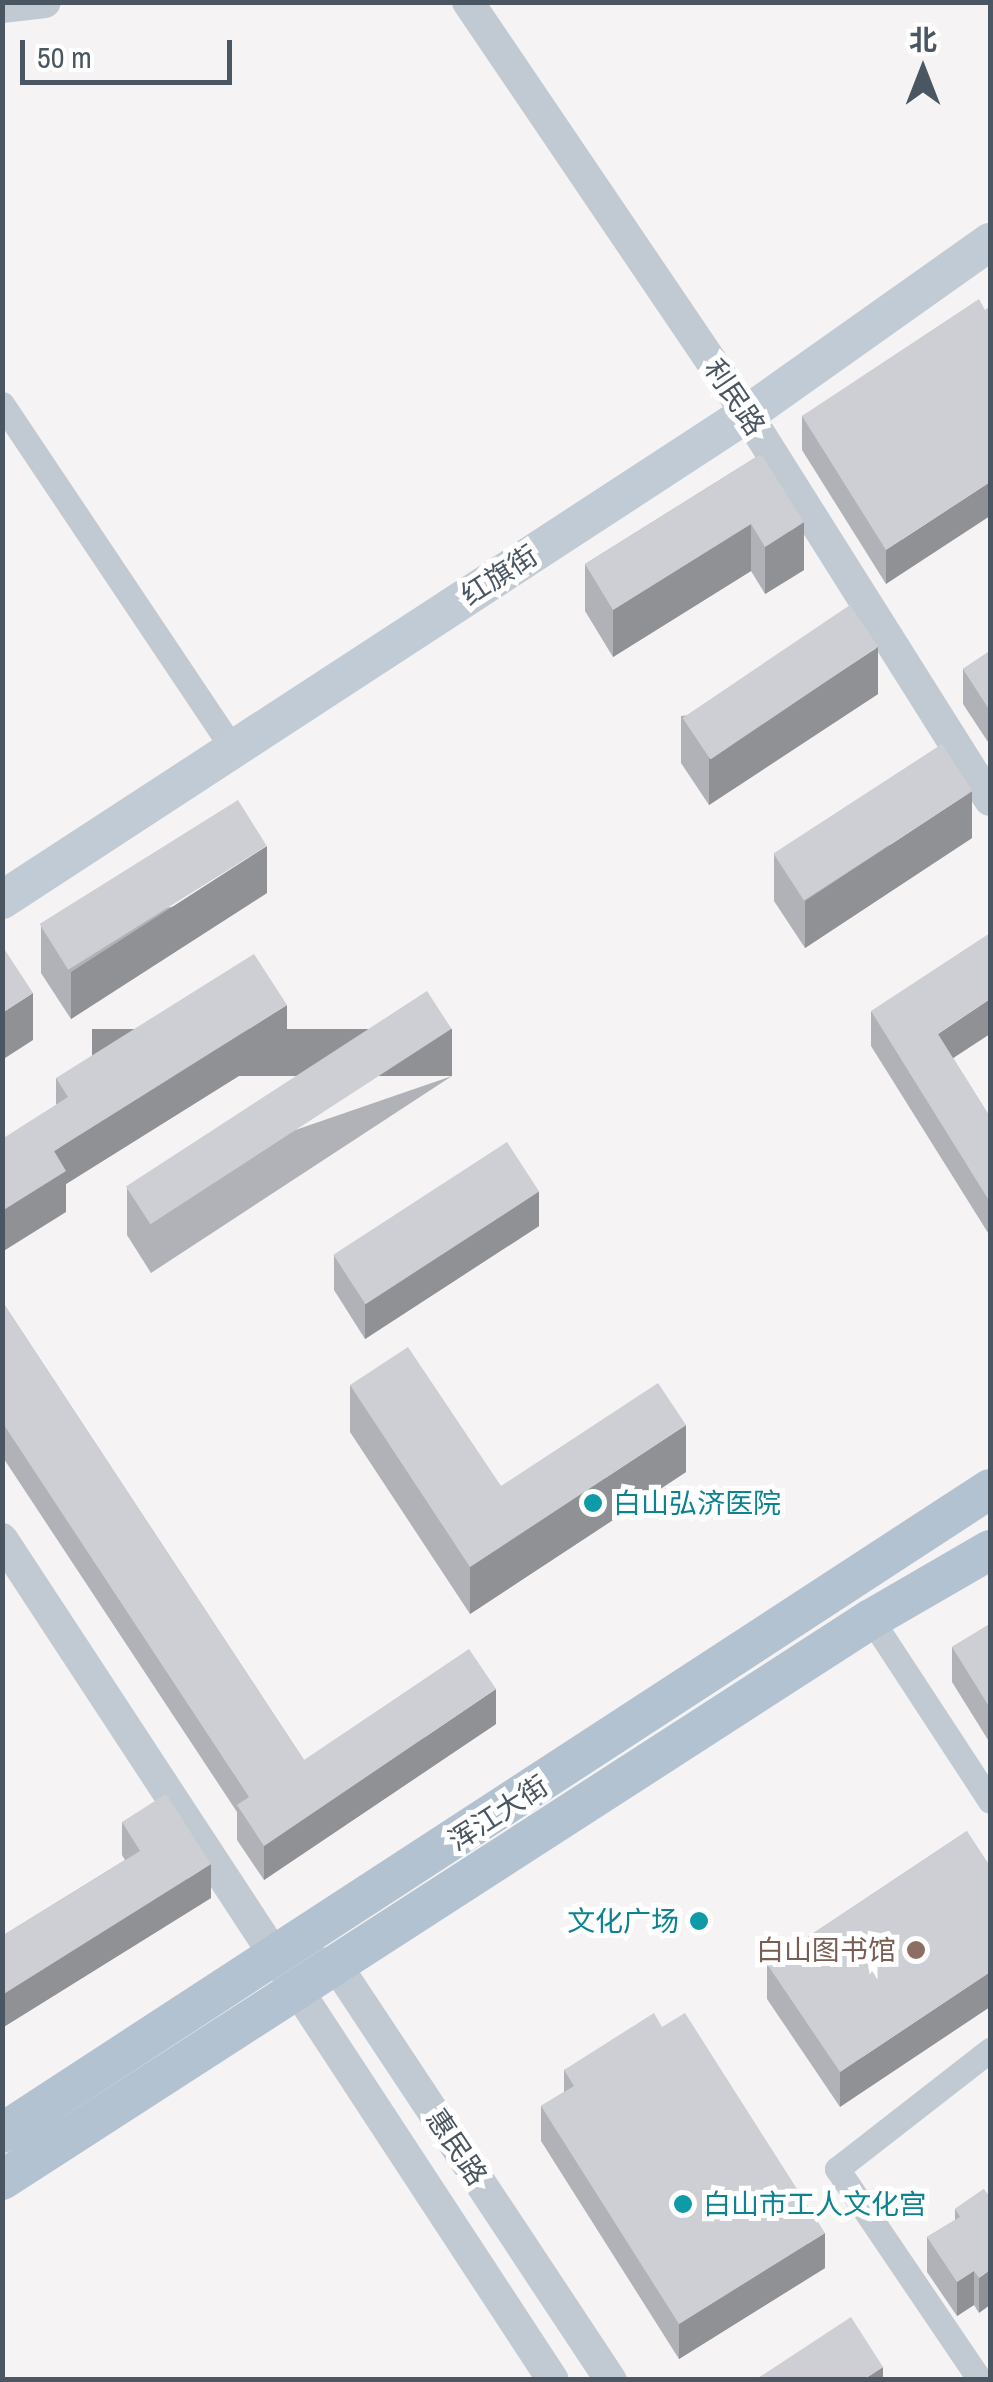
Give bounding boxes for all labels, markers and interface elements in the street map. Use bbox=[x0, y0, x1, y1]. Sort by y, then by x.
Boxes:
scale bar bbox=[25, 20, 238, 82]
north arrow bbox=[873, 20, 973, 120]
text: 北 bbox=[909, 21, 937, 59]
text: 50 m bbox=[37, 37, 92, 77]
street label: 利民路 bbox=[698, 353, 772, 441]
street label: 红旗街 bbox=[455, 538, 543, 612]
place label: 白山弘济医院 bbox=[613, 1486, 781, 1520]
marker: 白山弘济医院 bbox=[582, 1492, 604, 1514]
street label: 浑江大街 bbox=[442, 1768, 554, 1858]
place label: 文化广场 bbox=[567, 1904, 679, 1938]
marker: 文化广场 bbox=[688, 1910, 710, 1932]
place label: 白山图书馆 bbox=[756, 1933, 896, 1967]
marker: 白山图书馆 bbox=[905, 1939, 927, 1961]
street label: 惠民路 bbox=[420, 2103, 494, 2191]
place label: 白山市工人文化宫 bbox=[703, 2187, 927, 2221]
marker: 白山市工人文化宫 bbox=[672, 2193, 694, 2215]

